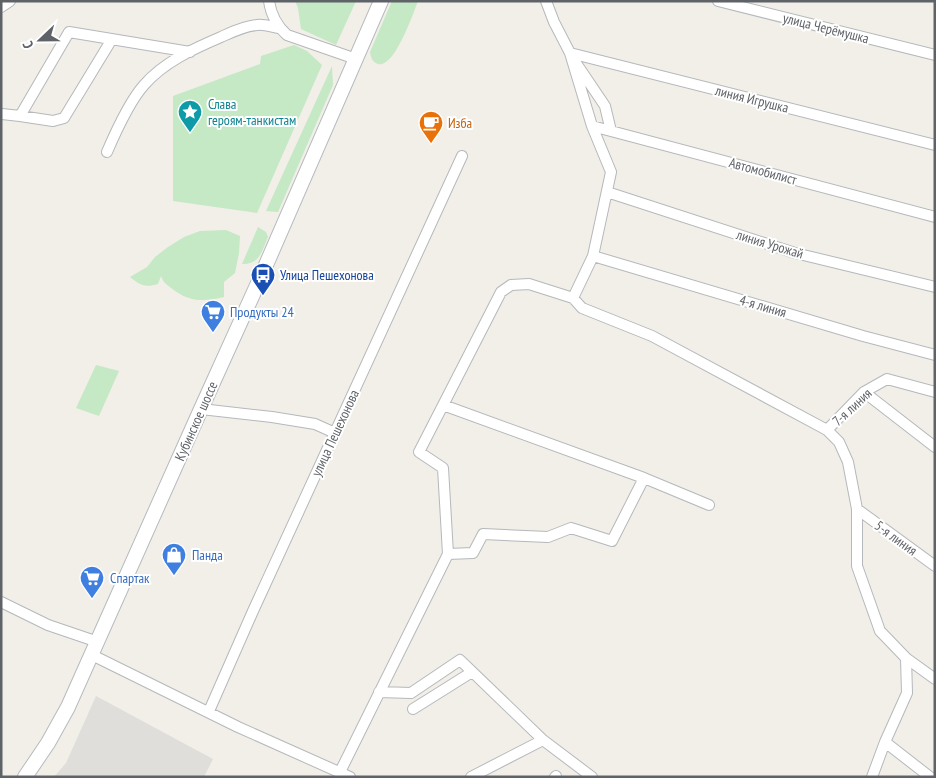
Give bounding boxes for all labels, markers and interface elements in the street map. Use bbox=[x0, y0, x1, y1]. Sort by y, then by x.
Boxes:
street label: улица Черёмушка bbox=[781, 9, 871, 47]
north arrow bbox=[15, 15, 65, 65]
text: С bbox=[18, 38, 37, 51]
street label: линия Игрушка bbox=[713, 81, 790, 117]
place label: Слава героям-танкистам bbox=[208, 95, 296, 129]
place icon: Слава героям-танкистам bbox=[177, 99, 203, 133]
cafe icon: Изба bbox=[418, 110, 444, 144]
place label: Изба bbox=[448, 114, 472, 132]
street label: Автомобилист bbox=[727, 153, 799, 189]
street label: линия Урожай bbox=[733, 225, 806, 263]
bus stop icon: Улица Пешехонова bbox=[250, 262, 276, 296]
place label: Улица Пешехонова bbox=[280, 266, 374, 284]
street label: 4-я линия bbox=[737, 291, 789, 321]
supermarket icon: Продукты 24 bbox=[200, 299, 226, 333]
place label: Продукты 24 bbox=[230, 303, 295, 321]
street label: Кубинское шоссе bbox=[170, 378, 222, 464]
street label: 7-я линия bbox=[828, 384, 876, 430]
street label: улица Пешехонова bbox=[307, 387, 363, 479]
street label: 5-я линия bbox=[871, 517, 921, 559]
shop icon: Панда bbox=[161, 542, 187, 576]
place label: Панда bbox=[192, 546, 223, 564]
supermarket icon: Спартак bbox=[79, 565, 105, 599]
place label: Спартак bbox=[110, 569, 150, 587]

